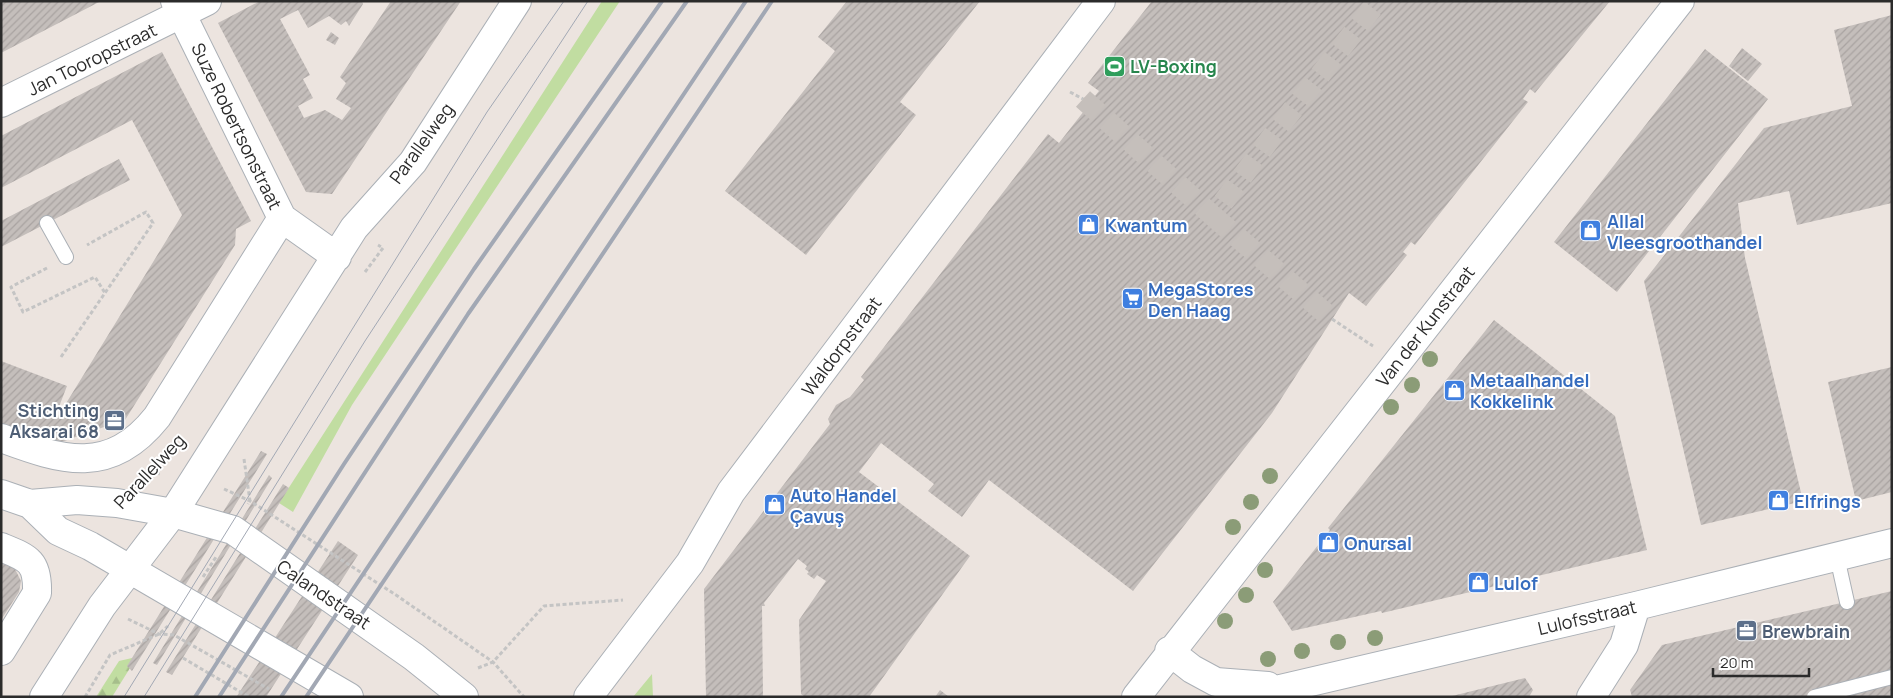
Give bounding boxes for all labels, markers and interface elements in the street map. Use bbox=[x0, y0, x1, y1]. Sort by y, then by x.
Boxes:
street label: Jan Tooropstraat bbox=[23, 17, 161, 101]
street label: Suze Robertsonstraat bbox=[186, 39, 288, 213]
sports icon: LV-Boxing bbox=[1102, 54, 1126, 78]
place label: LV-Boxing bbox=[1130, 54, 1217, 78]
street label: Parallelweg bbox=[384, 98, 458, 188]
place label: Allal Vleesgroothandel bbox=[1607, 209, 1763, 254]
shop icon: Kwantum bbox=[1077, 213, 1101, 237]
place label: Kwantum bbox=[1105, 213, 1187, 237]
shop icon: Allal Vleesgroothandel bbox=[1579, 219, 1603, 243]
street label: Van der Kunstraat bbox=[1370, 261, 1480, 391]
place label: MegaStores Den Haag bbox=[1148, 277, 1254, 322]
supermarket icon: MegaStores Den Haag bbox=[1120, 287, 1144, 311]
street label: Waldorpstraat bbox=[796, 291, 886, 401]
place label: Metaalhandel Kokkelink bbox=[1470, 368, 1590, 413]
shop icon: Metaalhandel Kokkelink bbox=[1442, 378, 1466, 402]
place label: Stichting Aksarai 68 bbox=[9, 398, 99, 443]
office icon: Stichting Aksarai 68 bbox=[103, 408, 127, 432]
street label: Parallelweg bbox=[108, 428, 190, 514]
place label: Auto Handel Çavuş bbox=[790, 483, 897, 528]
shop icon: Elfrings bbox=[1766, 489, 1790, 513]
place label: Elfrings bbox=[1794, 489, 1861, 513]
shop icon: Auto Handel Çavuş bbox=[762, 493, 786, 517]
shop icon: Onursal bbox=[1316, 531, 1340, 555]
place label: Onursal bbox=[1344, 531, 1412, 555]
street label: Calandstraat bbox=[272, 554, 376, 634]
shop icon: Lulof bbox=[1466, 571, 1490, 595]
place label: Lulof bbox=[1494, 571, 1538, 595]
street label: Lulofsstraat bbox=[1535, 594, 1639, 640]
office icon: Brewbrain bbox=[1734, 619, 1758, 643]
place label: Brewbrain bbox=[1762, 619, 1850, 643]
scale bar bbox=[1713, 646, 1809, 678]
text: 20 m bbox=[1720, 652, 1753, 673]

